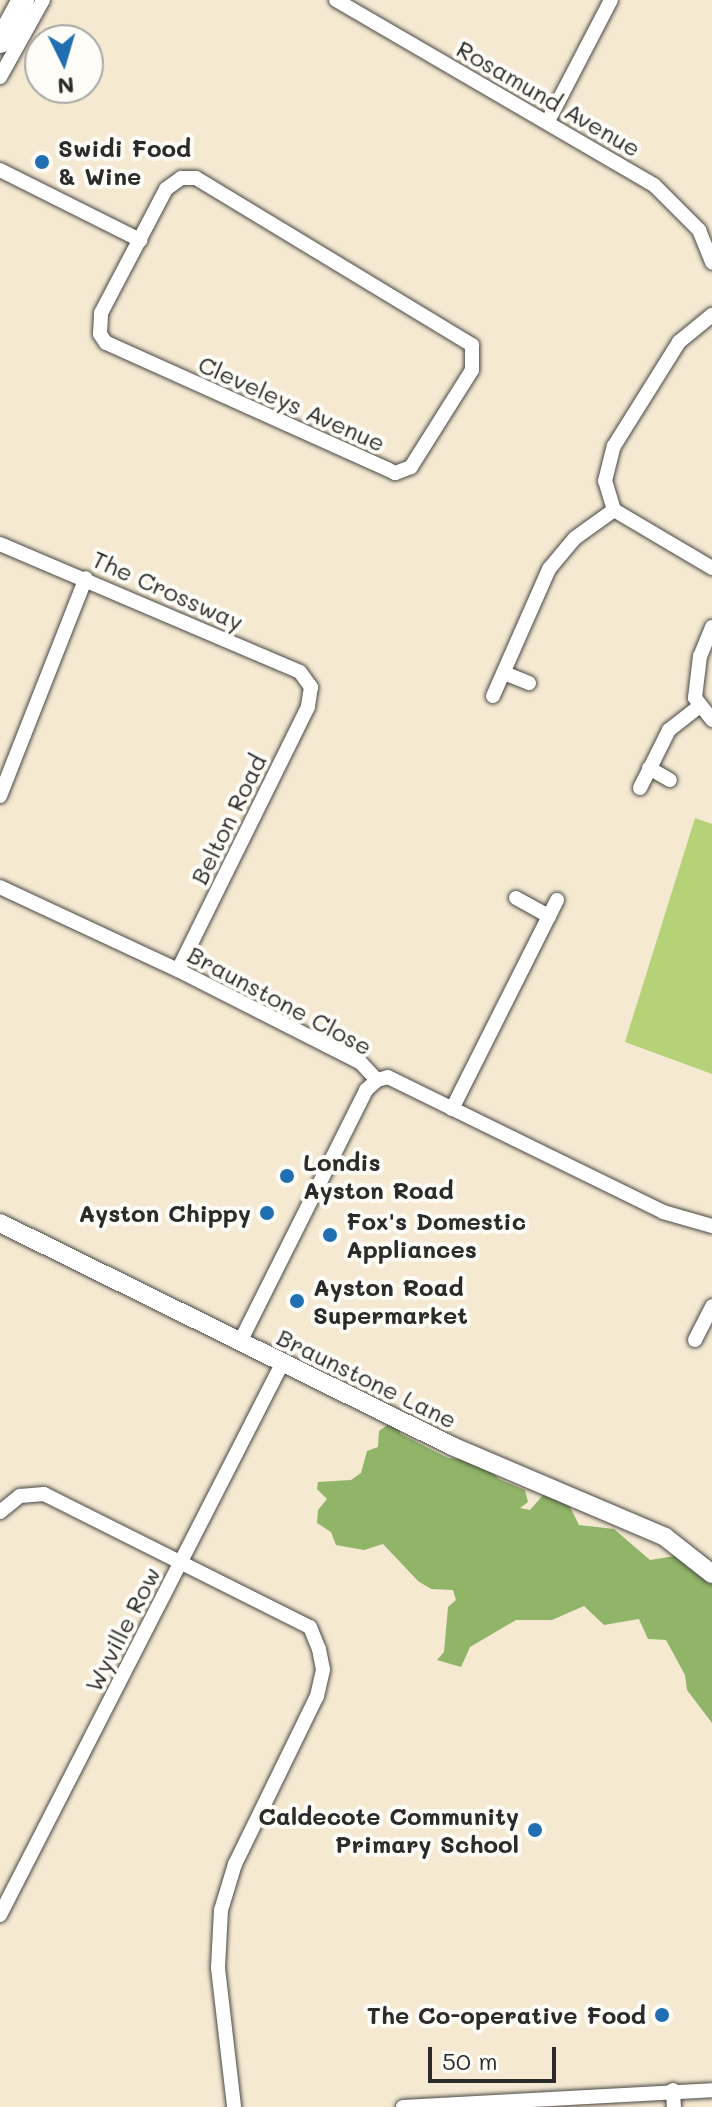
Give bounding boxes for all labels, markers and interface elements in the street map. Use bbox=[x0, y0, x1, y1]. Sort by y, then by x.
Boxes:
north arrow bbox=[24, 24, 104, 104]
street label: Rosamund Avenue bbox=[452, 34, 646, 162]
text: N bbox=[56, 71, 76, 102]
place label: Swidi Food & Wine bbox=[58, 134, 191, 190]
marker: Swidi Food & Wine bbox=[33, 153, 51, 171]
street label: Cleveleys Avenue bbox=[194, 349, 390, 457]
street label: The Crossway bbox=[88, 544, 248, 636]
street label: Belton Road bbox=[184, 749, 272, 889]
street label: Braunstone Close bbox=[183, 939, 377, 1061]
place label: Londis Ayston Road bbox=[303, 1148, 454, 1204]
marker: Londis Ayston Road bbox=[278, 1167, 296, 1185]
place label: Ayston Chippy bbox=[78, 1199, 251, 1227]
marker: Ayston Chippy bbox=[258, 1204, 276, 1222]
place label: Fox's Domestic Appliances bbox=[346, 1207, 526, 1263]
marker: Fox's Domestic Appliances bbox=[321, 1226, 339, 1244]
place label: Ayston Road Supermarket bbox=[313, 1273, 468, 1329]
marker: Ayston Road Supermarket bbox=[288, 1292, 306, 1310]
street label: Braunstone Lane bbox=[272, 1322, 462, 1434]
street label: Wyville Row bbox=[78, 1562, 166, 1696]
place label: Caldecote Community Primary School bbox=[258, 1802, 519, 1858]
marker: Caldecote Community Primary School bbox=[526, 1821, 544, 1839]
place label: The Co-operative Food bbox=[367, 2001, 646, 2029]
marker: The Co-operative Food bbox=[653, 2006, 671, 2024]
scale bar bbox=[432, 2031, 560, 2081]
text: 50 m bbox=[442, 2045, 498, 2076]

